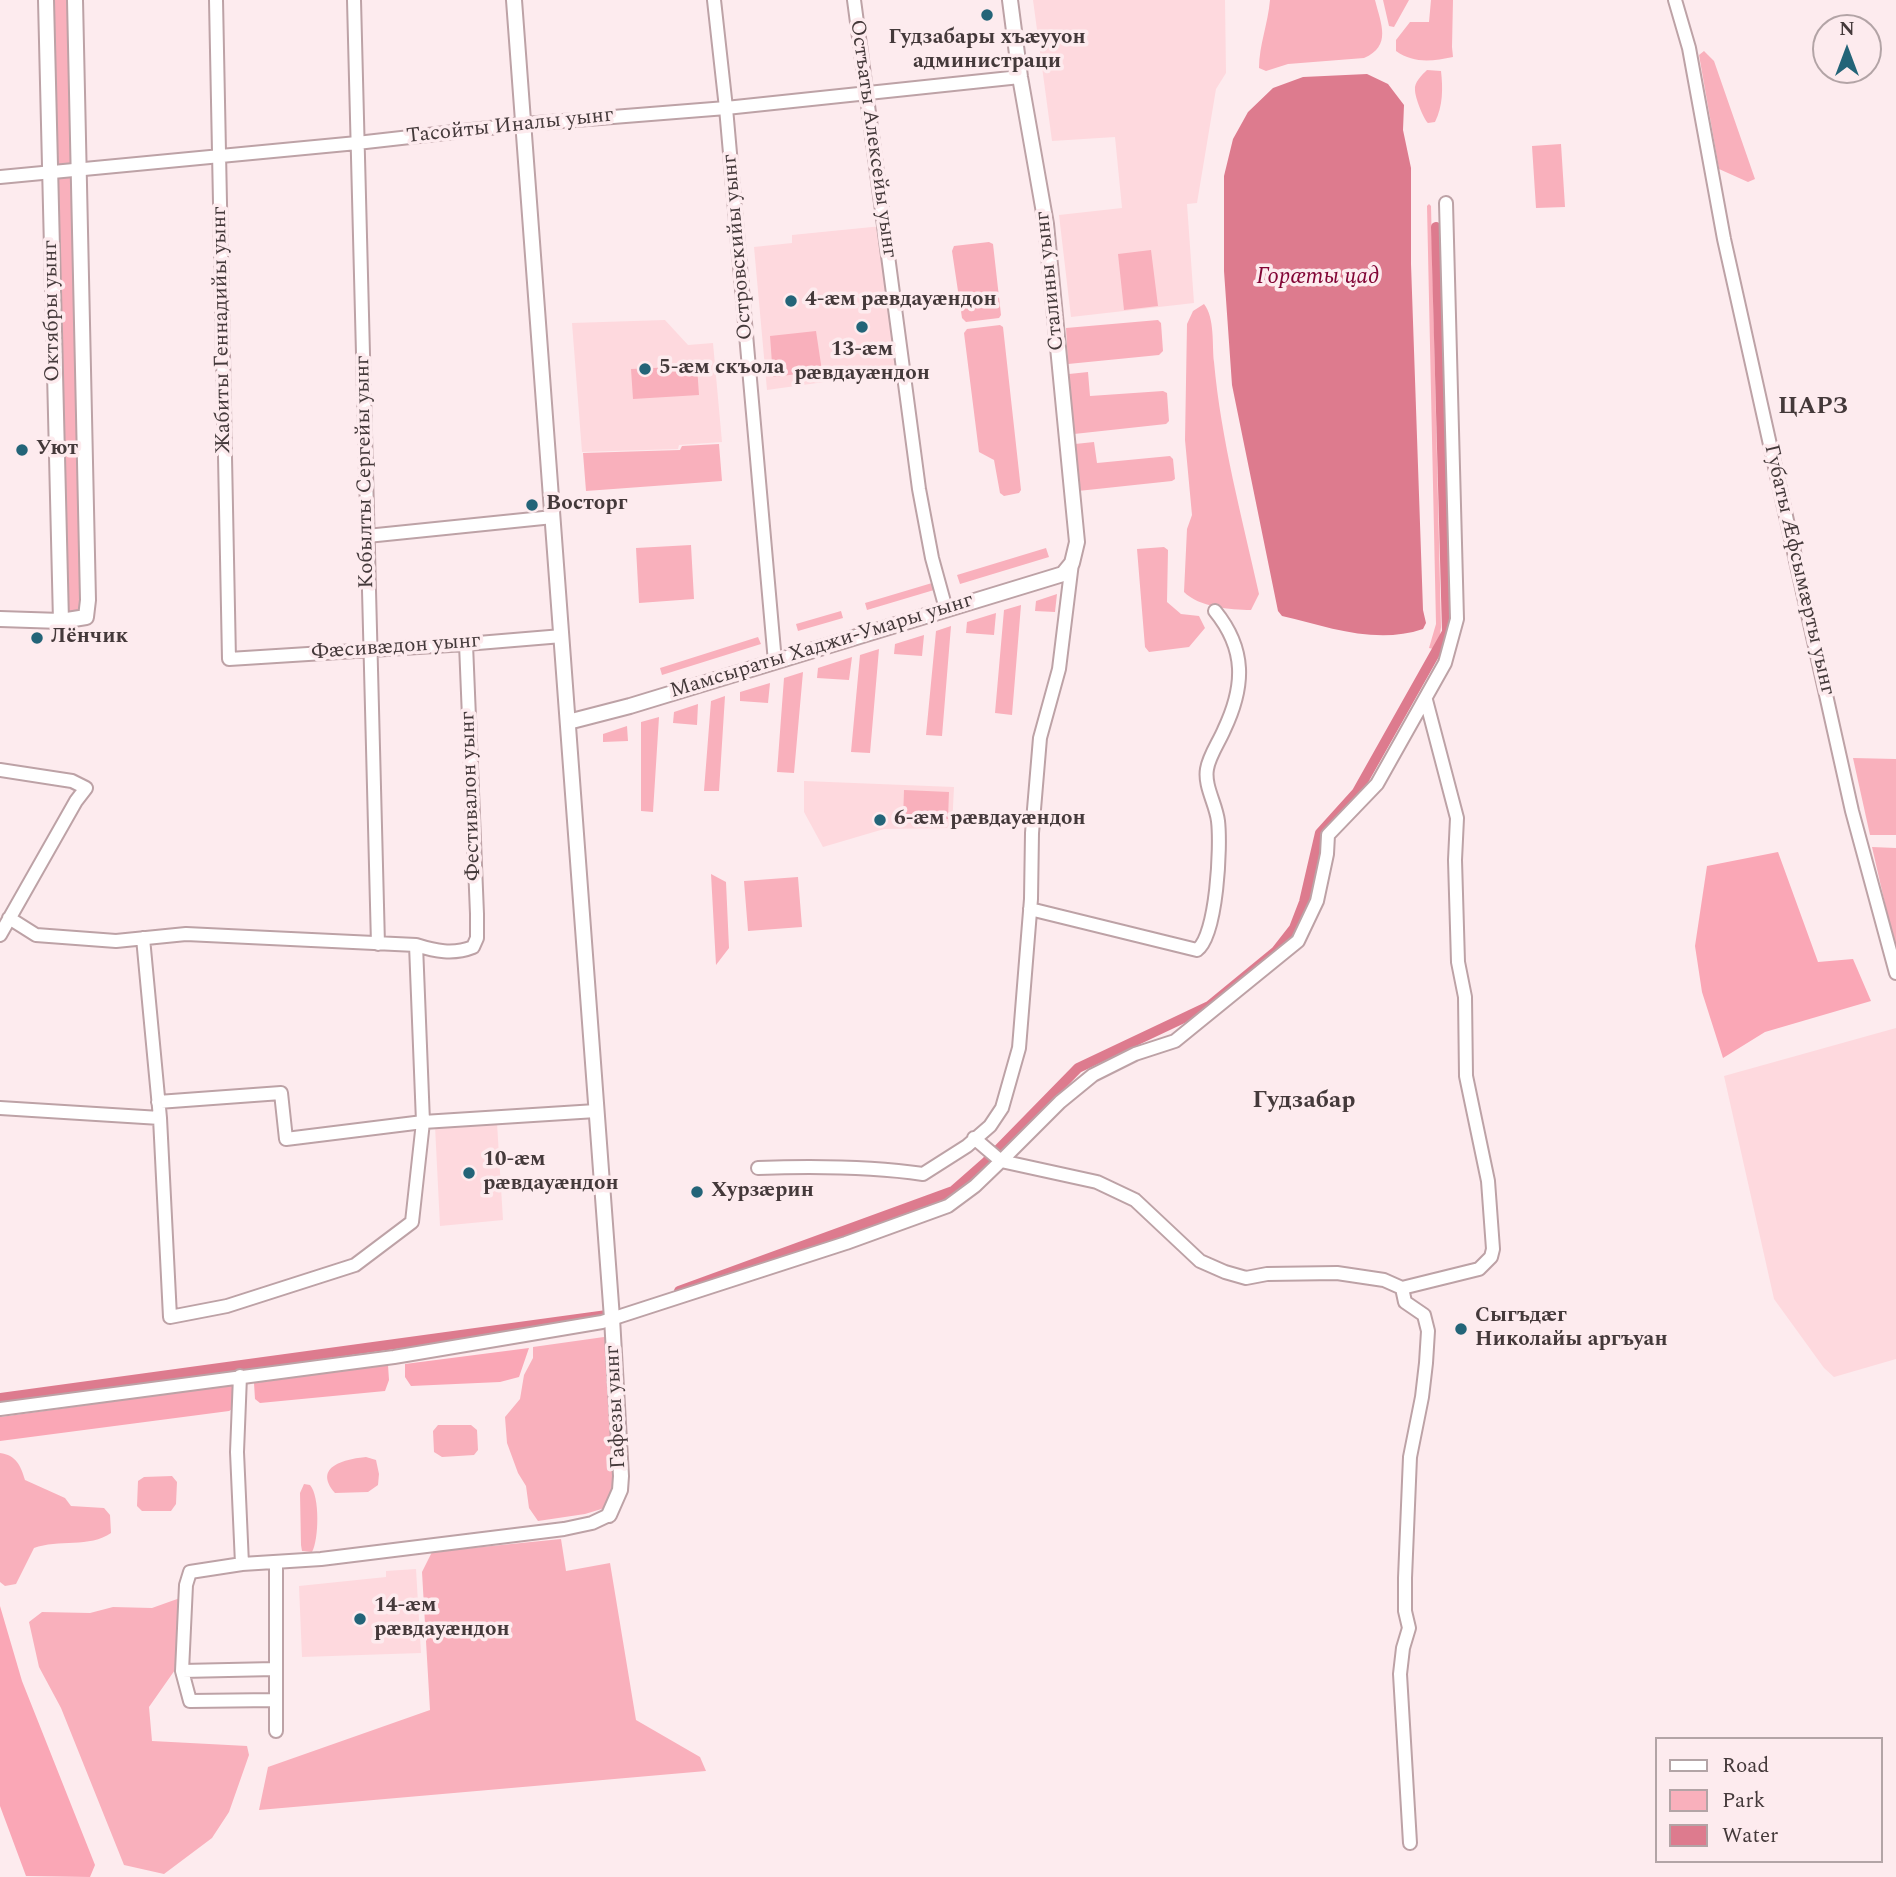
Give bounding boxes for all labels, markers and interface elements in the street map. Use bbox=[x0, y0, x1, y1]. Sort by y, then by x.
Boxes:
marker: Гудзабары хъæууон администраци bbox=[979, 7, 995, 23]
north arrow bbox=[1812, 14, 1882, 84]
text: N bbox=[1839, 15, 1855, 44]
street label: Остъаты Алексейы уынг bbox=[843, 18, 901, 260]
place label: Гудзабары хъæууон администраци bbox=[888, 26, 1086, 76]
street label: Тасойты Иналы уынг bbox=[405, 104, 615, 150]
street label: Островскийы уынг bbox=[718, 153, 760, 341]
street label: Жабиты Геннадийы уынг bbox=[208, 206, 238, 454]
street label: Сталины уынг bbox=[1031, 210, 1071, 352]
street label: Октябры уынг bbox=[39, 240, 67, 382]
water label: Горӕты цад bbox=[1256, 264, 1380, 292]
place label: 4-æм рӕвдауӕндон bbox=[805, 288, 997, 314]
marker: 4-æм рӕвдауӕндон bbox=[783, 293, 799, 309]
marker: 13-æм рӕвдауӕндон bbox=[854, 319, 870, 335]
place label: 13-æм рӕвдауӕндон bbox=[794, 338, 930, 388]
street label: Кобылты Сергейы уынг bbox=[351, 355, 381, 589]
place label: 5-æм скъола bbox=[659, 356, 785, 382]
marker: 5-æм скъола bbox=[637, 361, 653, 377]
district label: ЦАРЗ bbox=[1778, 394, 1848, 422]
place label: Уют bbox=[36, 437, 78, 463]
marker: Уют bbox=[14, 442, 30, 458]
street label: Губаты Æфсымæрты уынг bbox=[1757, 442, 1839, 698]
place label: Восторг bbox=[546, 492, 627, 518]
marker: Восторг bbox=[524, 497, 540, 513]
street label: Мамсыраты Хаджи-Умары уынг bbox=[667, 589, 977, 705]
place label: Лёнчик bbox=[51, 625, 128, 651]
marker: Лёнчик bbox=[29, 630, 45, 646]
street label: Фæсивæдон уынг bbox=[311, 630, 481, 666]
street label: Фестивалон уынг bbox=[456, 711, 488, 881]
place label: 6-æм рӕвдауӕндон bbox=[894, 807, 1086, 833]
marker: 6-æм рӕвдауӕндон bbox=[872, 812, 888, 828]
district label: Гудзабар bbox=[1253, 1088, 1355, 1116]
place label: 10-æм рӕвдауӕндон bbox=[483, 1148, 619, 1198]
marker: 10-æм рӕвдауӕндон bbox=[461, 1165, 477, 1181]
place label: Хурзæрин bbox=[711, 1179, 814, 1205]
marker: Хурзæрин bbox=[689, 1184, 705, 1200]
place label: Сыгъдæг Николайы аргъуан bbox=[1475, 1304, 1668, 1354]
marker: Сыгъдæг Николайы аргъуан bbox=[1453, 1321, 1469, 1337]
street label: Гафезы уынг bbox=[601, 1345, 633, 1469]
place label: 14-æм рӕвдауӕндон bbox=[374, 1594, 510, 1644]
marker: 14-æм рӕвдауӕндон bbox=[352, 1611, 368, 1627]
legend bbox=[1654, 1737, 1882, 1863]
text: Road bbox=[1722, 1750, 1769, 1782]
text: Park bbox=[1722, 1785, 1765, 1817]
text: Water bbox=[1722, 1820, 1778, 1852]

